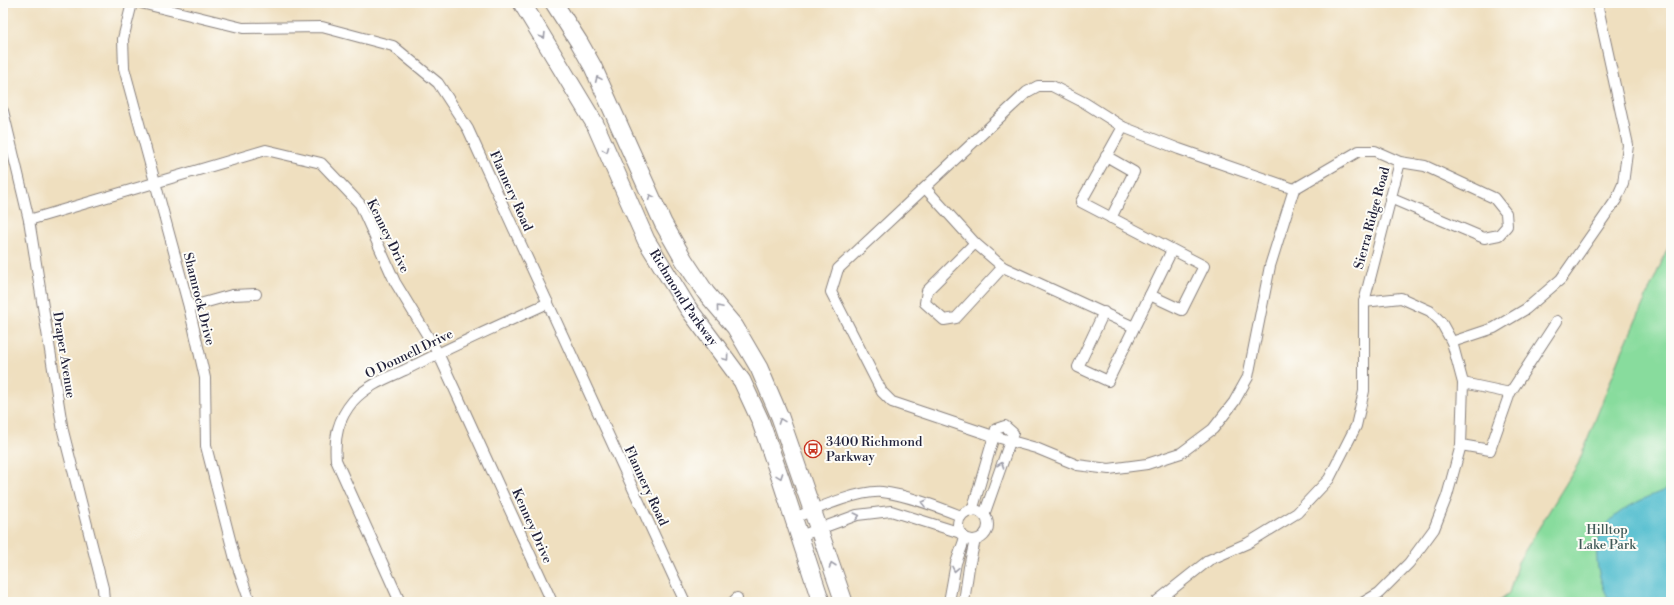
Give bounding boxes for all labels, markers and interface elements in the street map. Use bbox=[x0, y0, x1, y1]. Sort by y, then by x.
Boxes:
one-way arrow bbox=[538, 32, 545, 39]
one-way arrow bbox=[595, 75, 603, 83]
one-way arrow bbox=[601, 146, 609, 153]
street label: Flannery Road bbox=[486, 148, 536, 234]
street label: Sierra Ridge Road bbox=[1351, 164, 1394, 271]
one-way arrow bbox=[648, 194, 656, 202]
street label: Kenney Drive bbox=[363, 196, 413, 276]
street label: Richmond Parkway bbox=[646, 246, 722, 350]
street label: Shamrock Drive bbox=[180, 251, 218, 347]
one-way arrow bbox=[716, 305, 723, 313]
street label: Draper Avenue bbox=[49, 311, 79, 400]
street label: O Donnell Drive bbox=[362, 326, 456, 382]
one-way arrow bbox=[721, 354, 728, 361]
one-way arrow bbox=[778, 418, 786, 425]
place label: 3400 Richmond Parkway bbox=[826, 434, 923, 465]
bus stop icon: 3400 Richmond Parkway bbox=[803, 439, 823, 459]
street label: Flannery Road bbox=[621, 444, 672, 529]
one-way arrow bbox=[996, 462, 1005, 469]
one-way arrow bbox=[775, 472, 784, 479]
street label: Kenney Drive bbox=[508, 486, 556, 566]
one-way arrow bbox=[921, 499, 928, 507]
one-way arrow bbox=[854, 513, 860, 521]
park label: Hilltop Lake Park bbox=[1578, 522, 1637, 553]
one-way arrow bbox=[828, 562, 837, 569]
one-way arrow bbox=[951, 566, 960, 572]

